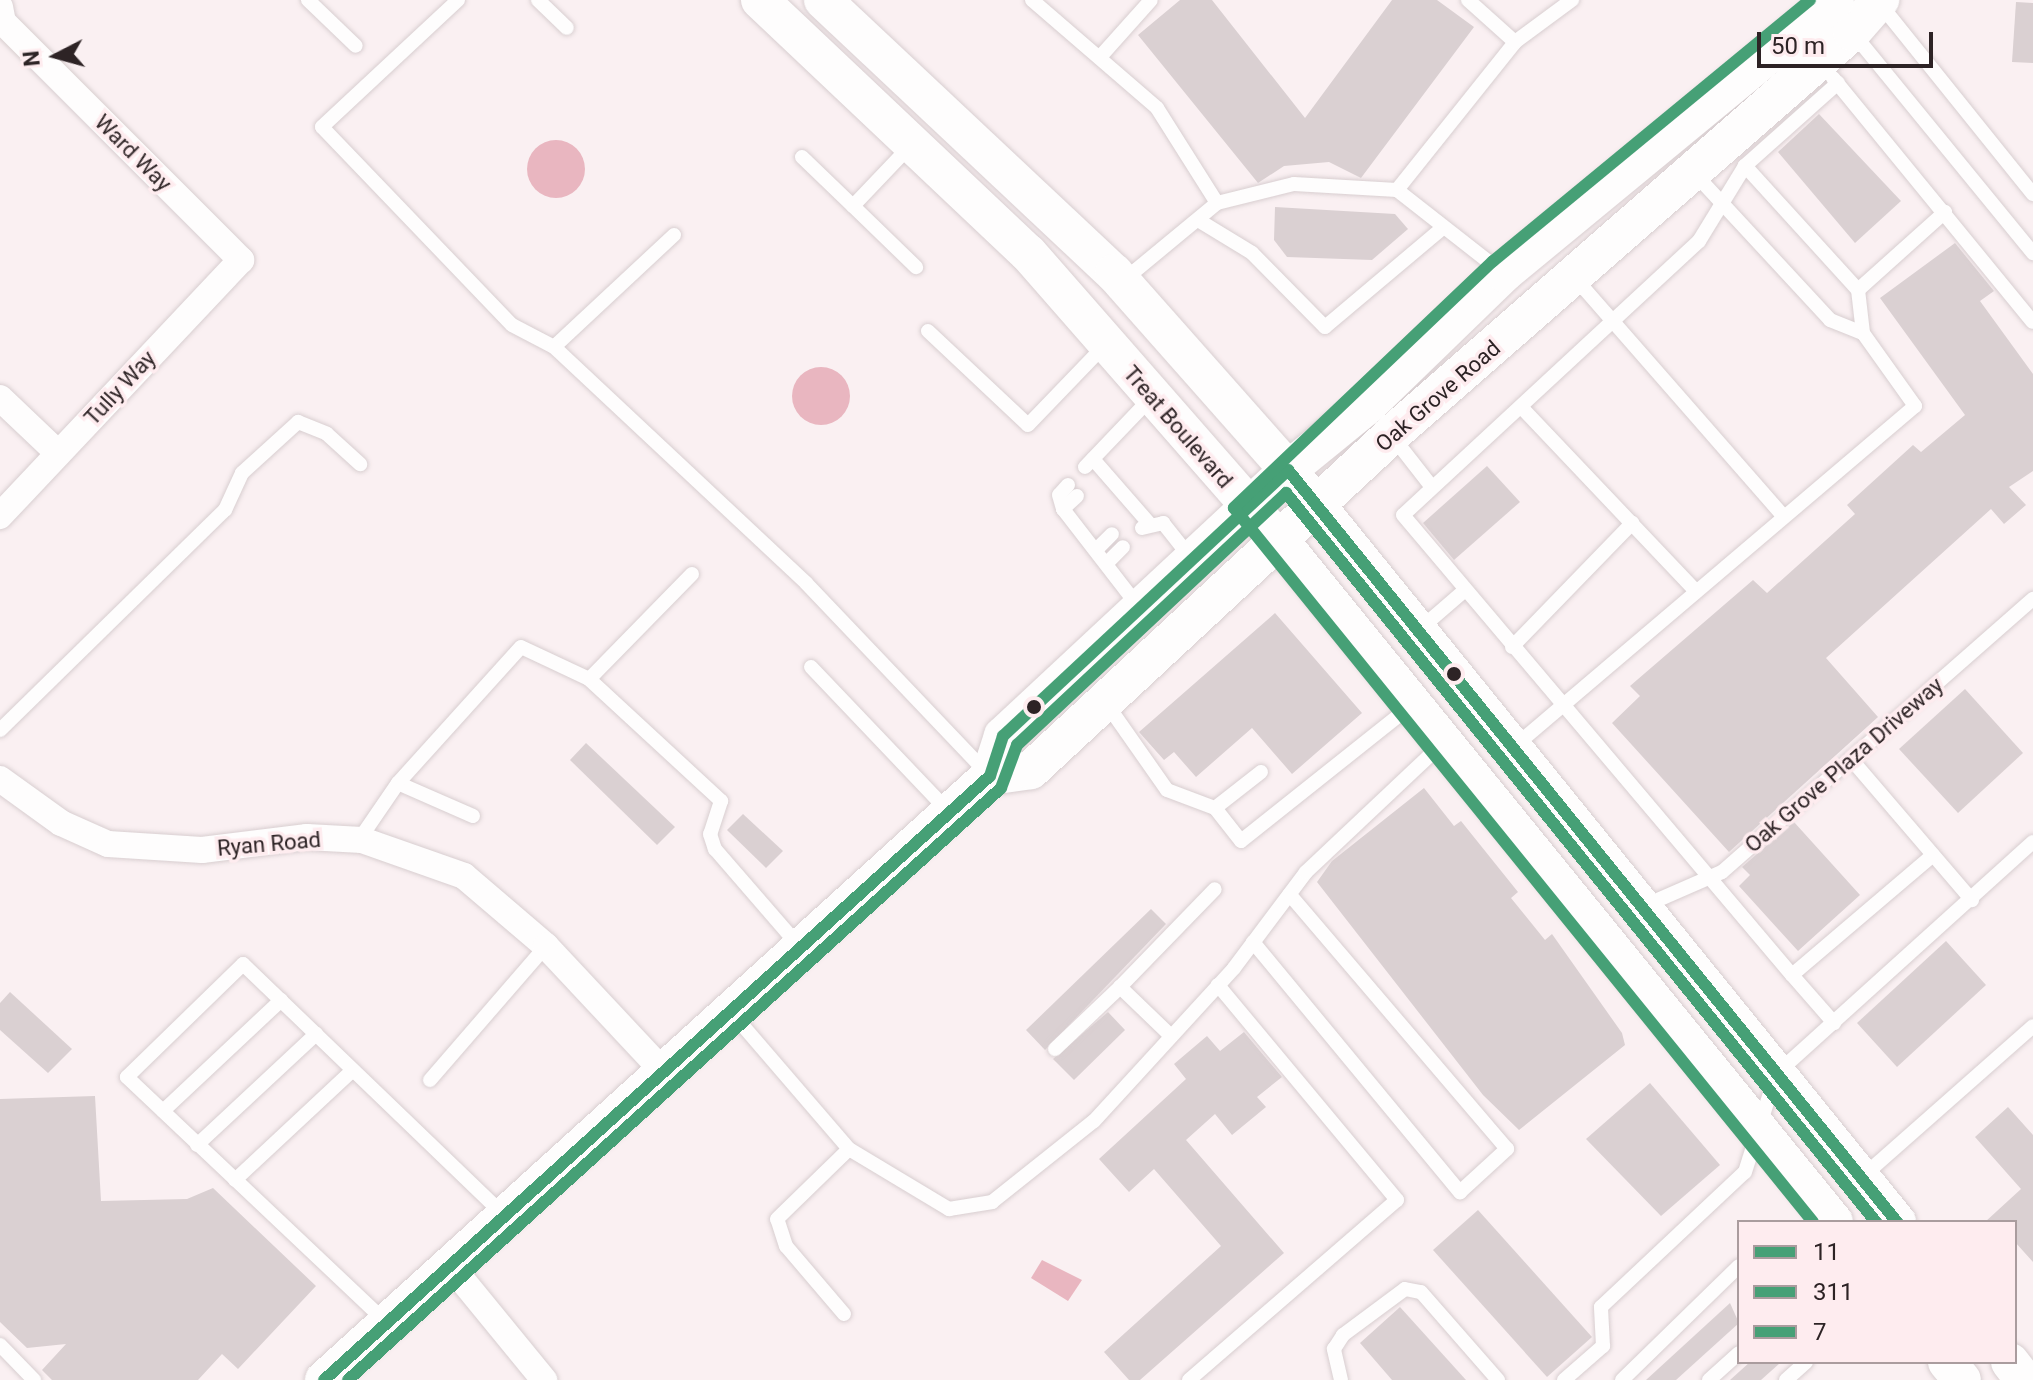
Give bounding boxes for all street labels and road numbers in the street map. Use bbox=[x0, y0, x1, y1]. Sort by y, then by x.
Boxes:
street label: Ward Way bbox=[89, 109, 177, 197]
street label: Oak Grove Road bbox=[1370, 335, 1506, 457]
street label: Tully Way bbox=[79, 345, 161, 431]
street label: Treat Boulevard bbox=[1118, 361, 1238, 493]
street label: Oak Grove Plaza Driveway bbox=[1740, 672, 1948, 858]
street label: Ryan Road bbox=[216, 826, 322, 862]

